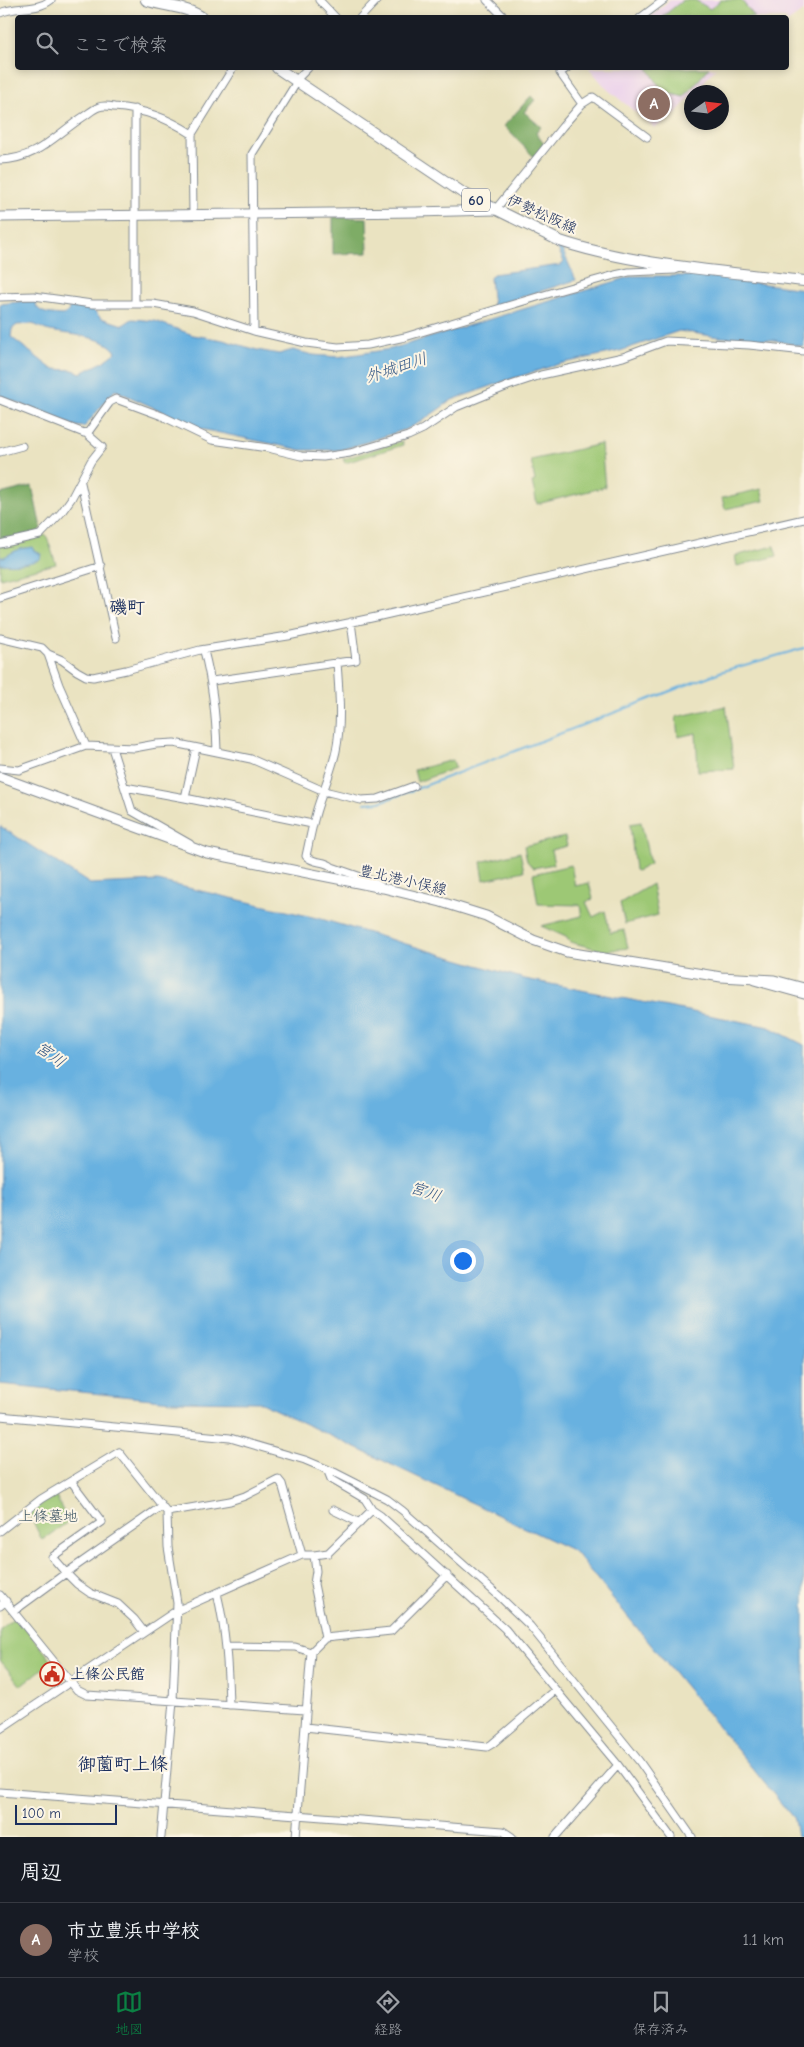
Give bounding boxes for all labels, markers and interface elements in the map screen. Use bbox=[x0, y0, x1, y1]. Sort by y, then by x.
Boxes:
search box bbox=[15, 15, 789, 70]
icon: search bbox=[33, 29, 61, 57]
text: ここで検索 bbox=[73, 34, 168, 56]
pin: A bbox=[638, 85, 670, 123]
north arrow bbox=[684, 85, 729, 130]
road number: 60 bbox=[462, 188, 490, 212]
street label: 伊勢松阪線 bbox=[504, 191, 580, 237]
water label: 外城田川 bbox=[363, 350, 430, 386]
district label: 磯町 bbox=[109, 597, 145, 618]
street label: 豊北港小俣線 bbox=[357, 861, 449, 899]
water label: 宮川 bbox=[32, 1038, 69, 1071]
water label: 宮川 bbox=[408, 1178, 444, 1206]
your location bbox=[450, 1248, 476, 1274]
park label: 上條墓地 bbox=[18, 1507, 78, 1525]
public building icon: 上條公民館 bbox=[39, 1661, 65, 1687]
place label: 上條公民館 bbox=[70, 1665, 145, 1683]
district label: 御薗町上條 bbox=[78, 1754, 168, 1775]
scale bar bbox=[15, 1802, 118, 1825]
text: 100 m bbox=[22, 1805, 61, 1822]
text: 周辺 bbox=[20, 1860, 62, 1884]
text: 市立豊浜中学校 bbox=[67, 1920, 200, 1942]
text: A bbox=[32, 1931, 40, 1949]
text: 1.1 km bbox=[743, 1931, 784, 1949]
text: 学校 bbox=[67, 1947, 99, 1965]
tab: 地図 bbox=[115, 1988, 143, 2038]
tab: 経路 bbox=[374, 1988, 402, 2038]
tab: 保存済み bbox=[633, 1988, 689, 2038]

